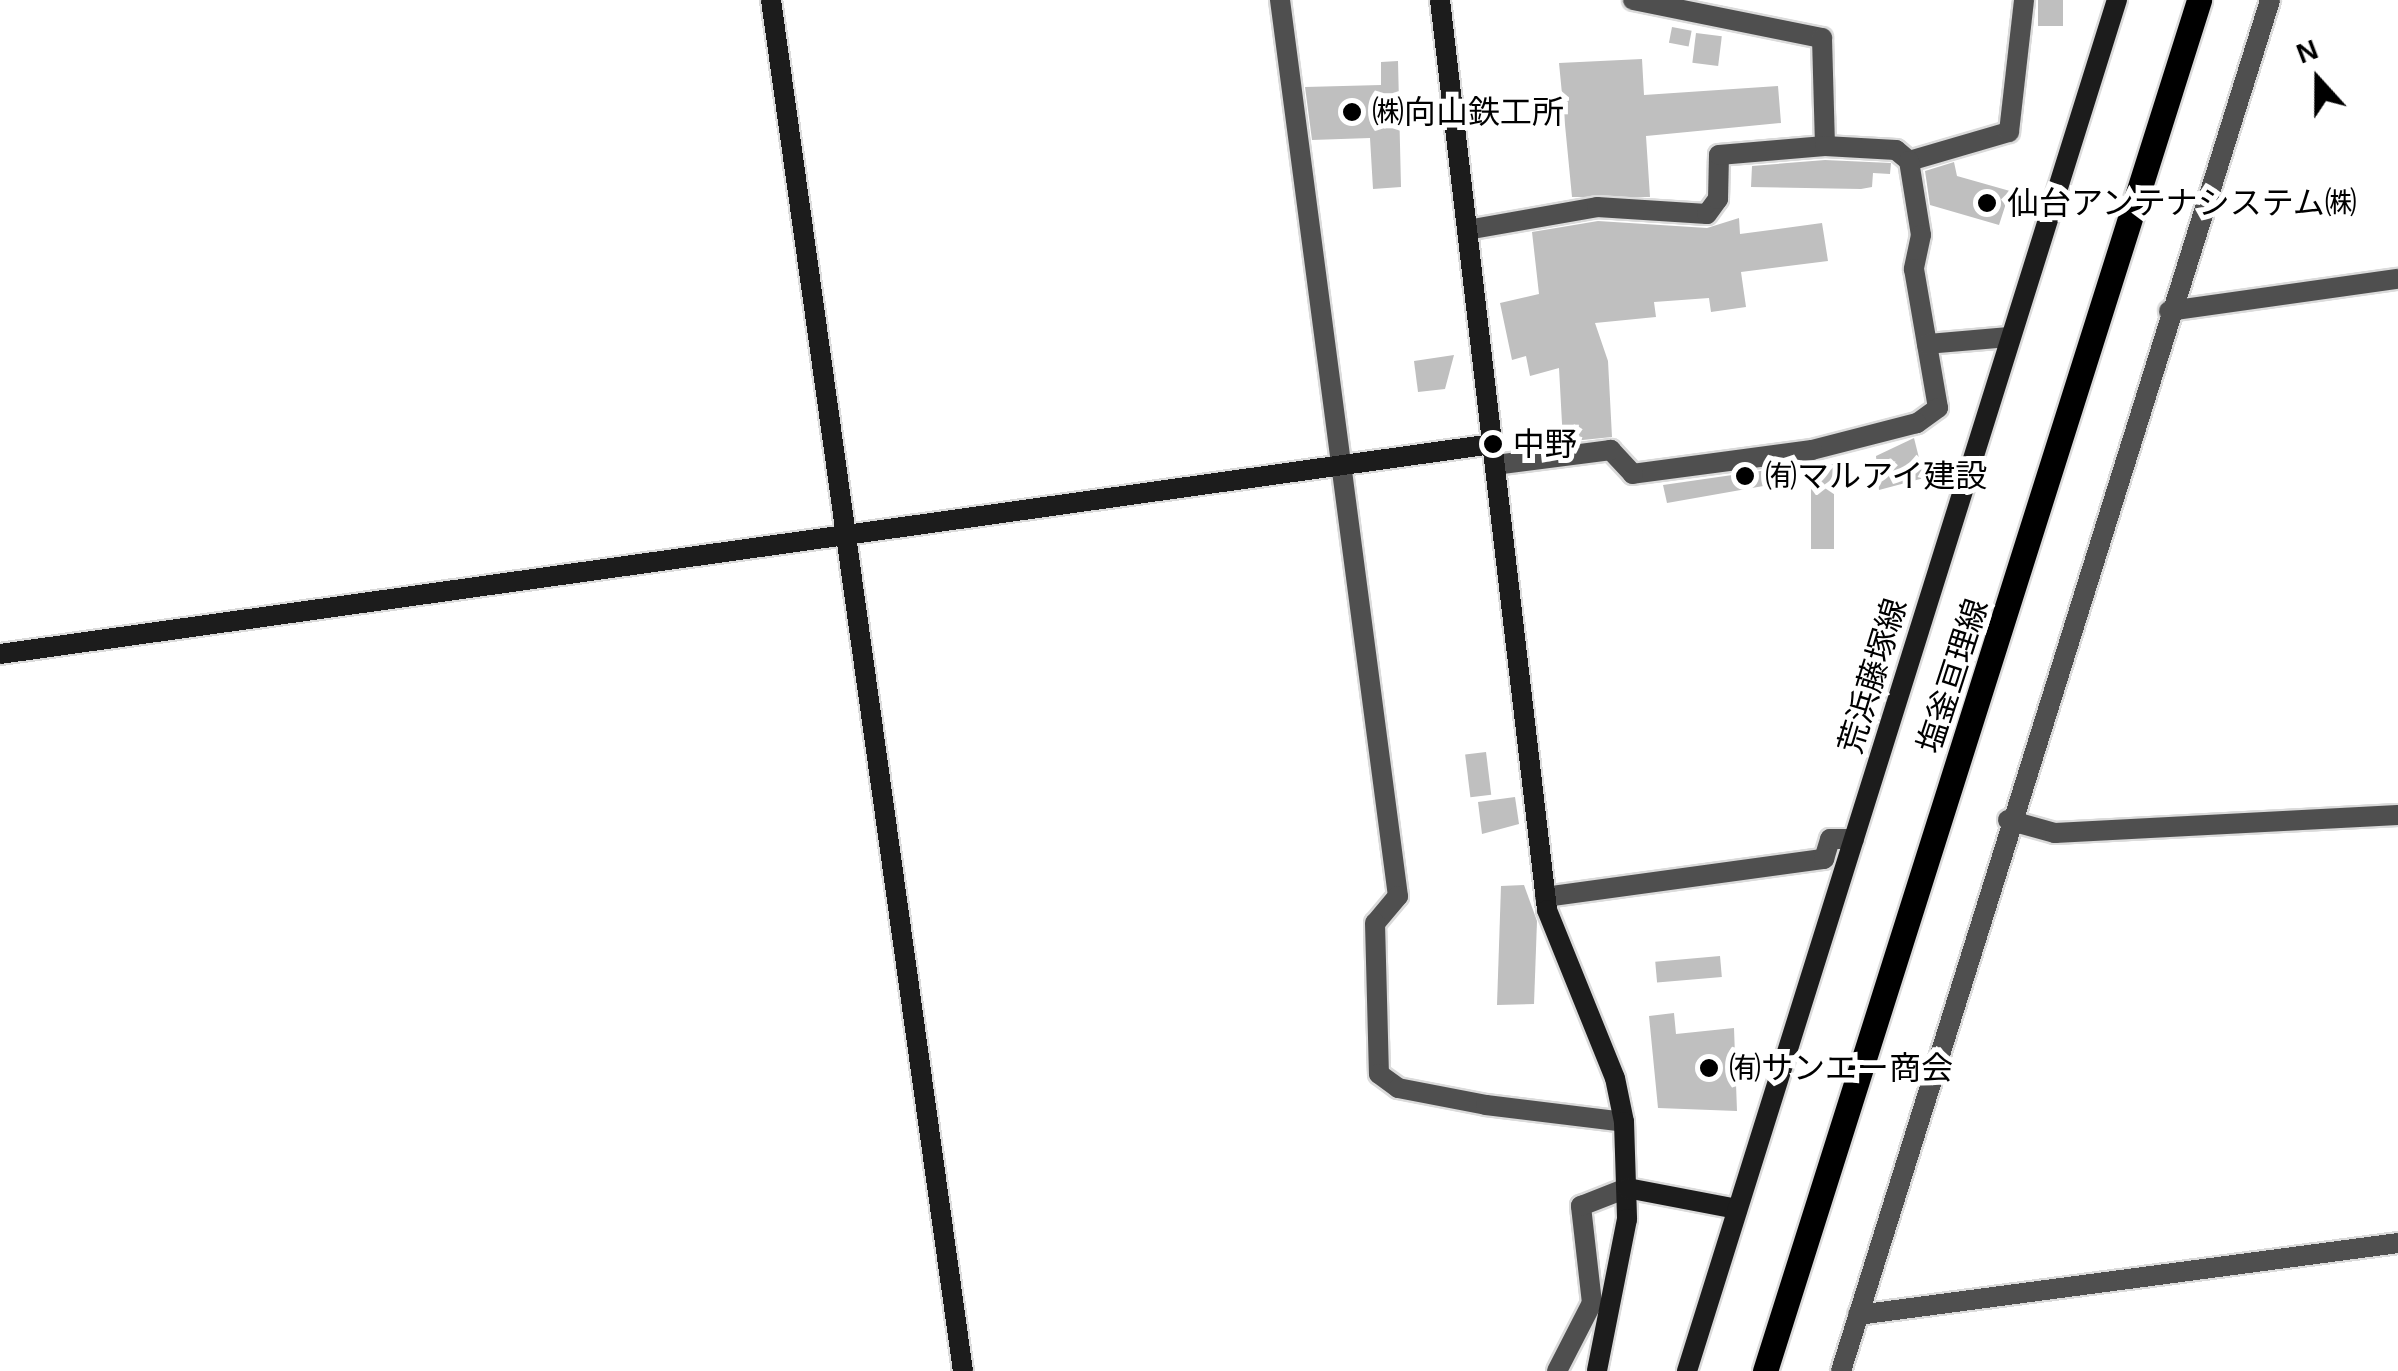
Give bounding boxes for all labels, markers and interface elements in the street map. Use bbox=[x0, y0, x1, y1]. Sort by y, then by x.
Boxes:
north arrow bbox=[2268, 30, 2368, 130]
text: N bbox=[2292, 33, 2322, 70]
place label: ㈱向山鉄工所 bbox=[1372, 93, 1564, 131]
marker: ㈱向山鉄工所 bbox=[1341, 101, 1363, 123]
place label: 仙台アンテナシステム㈱ bbox=[2007, 184, 2359, 222]
marker: 仙台アンテナシステム㈱ bbox=[1976, 192, 1998, 214]
place label: 中野 bbox=[1513, 425, 1577, 463]
marker: 中野 bbox=[1482, 433, 1504, 455]
place label: ㈲マルアイ建設 bbox=[1765, 457, 1989, 495]
marker: ㈲マルアイ建設 bbox=[1734, 465, 1756, 487]
street label: 荒浜藤塚線 bbox=[1831, 594, 1915, 758]
street label: 塩釜亘理線 bbox=[1910, 594, 1996, 758]
place label: ㈲サンエー商会 bbox=[1729, 1049, 1953, 1087]
marker: ㈲サンエー商会 bbox=[1698, 1057, 1720, 1079]

